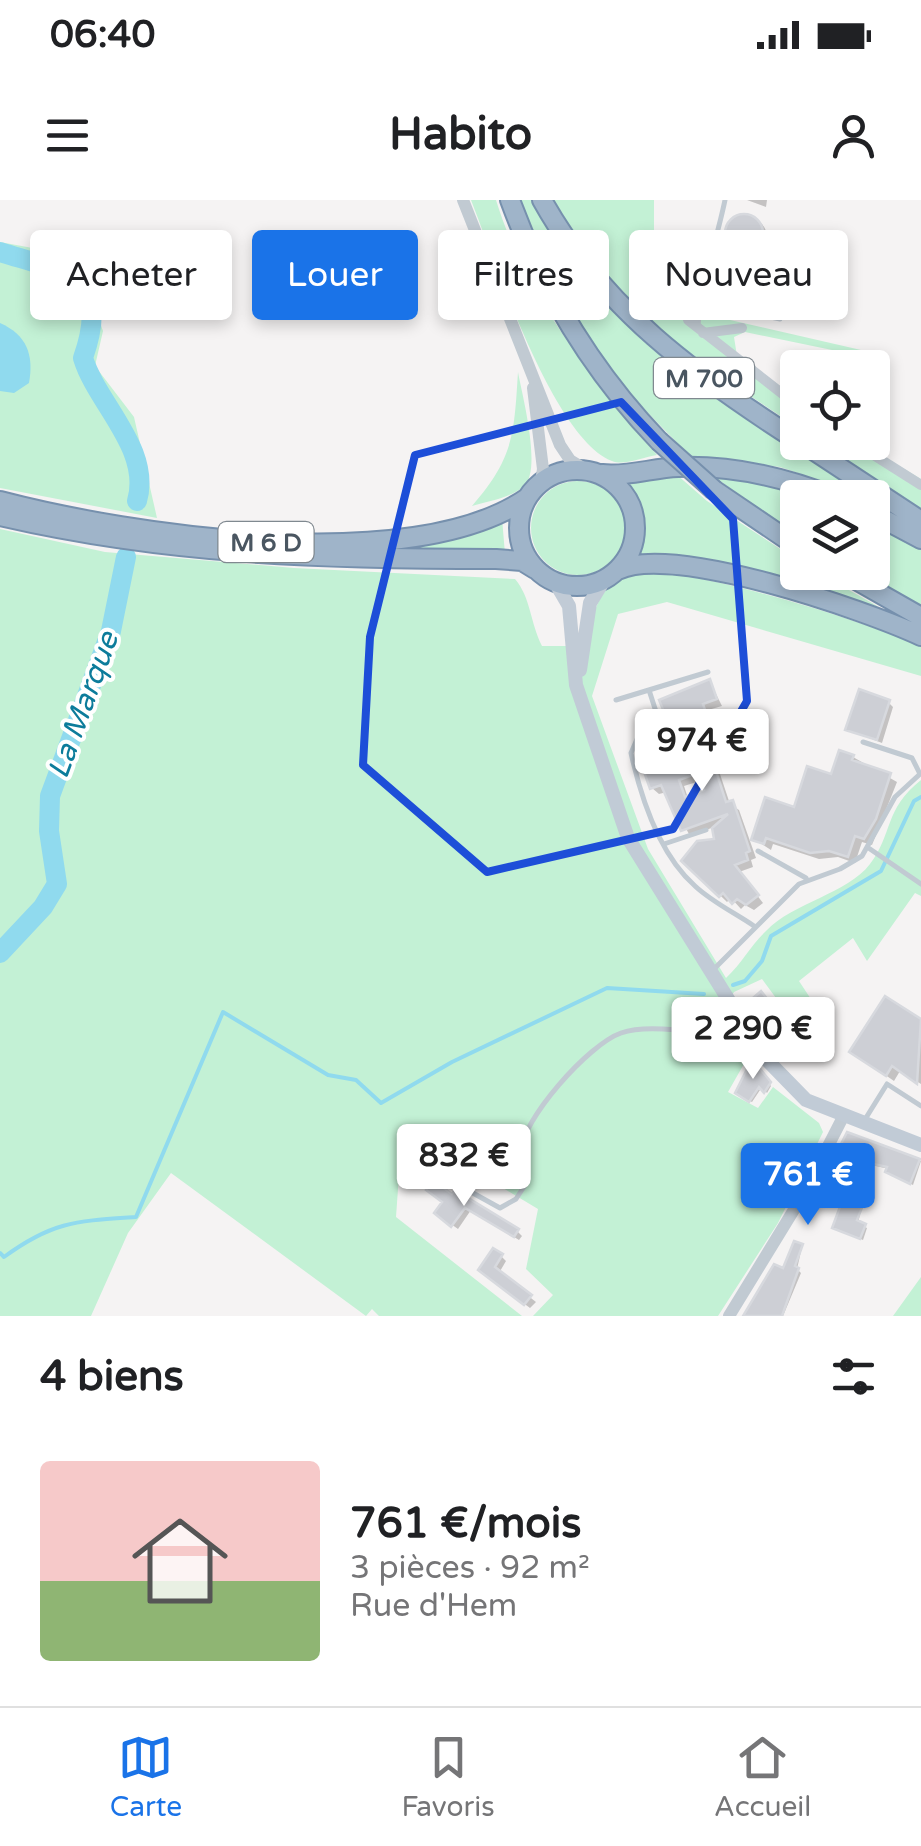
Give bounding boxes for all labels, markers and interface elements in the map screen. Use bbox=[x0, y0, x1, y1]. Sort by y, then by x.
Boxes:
text: 06:40 bbox=[50, 12, 155, 58]
icon: menu bbox=[40, 108, 95, 163]
text: Habito bbox=[389, 108, 532, 162]
icon: person bbox=[826, 108, 881, 163]
chip: Acheter bbox=[30, 230, 232, 320]
chip: Louer bbox=[252, 230, 418, 320]
chip: Filtres bbox=[438, 230, 609, 320]
chip: Nouveau bbox=[629, 230, 848, 320]
map controls bbox=[780, 350, 890, 590]
button: locate bbox=[780, 350, 890, 460]
road number: M 700 bbox=[654, 358, 754, 398]
button: layers bbox=[780, 480, 890, 590]
road number: M 6 D bbox=[218, 522, 314, 562]
water label: La Marque bbox=[40, 625, 128, 783]
pin: 974 € bbox=[632, 709, 772, 794]
text: 974 € bbox=[657, 722, 747, 760]
pin: 2 290 € bbox=[661, 997, 845, 1082]
text: 2 290 € bbox=[694, 1010, 812, 1048]
pin: 832 € bbox=[394, 1124, 534, 1209]
text: 832 € bbox=[419, 1137, 509, 1175]
pin: 761 € bbox=[738, 1143, 878, 1228]
text: 761 € bbox=[763, 1156, 853, 1194]
icon: filters bbox=[826, 1349, 881, 1404]
text: 4 biens bbox=[40, 1351, 184, 1402]
text: 761 €/mois bbox=[350, 1498, 581, 1549]
icon: home bbox=[120, 1501, 240, 1621]
text: 3 pièces · 92 m² bbox=[350, 1549, 590, 1587]
text: Rue d'Hem bbox=[350, 1587, 517, 1625]
tab: Carte bbox=[110, 1730, 182, 1824]
tab: Favoris bbox=[401, 1730, 495, 1824]
tab: Accueil bbox=[714, 1730, 811, 1824]

